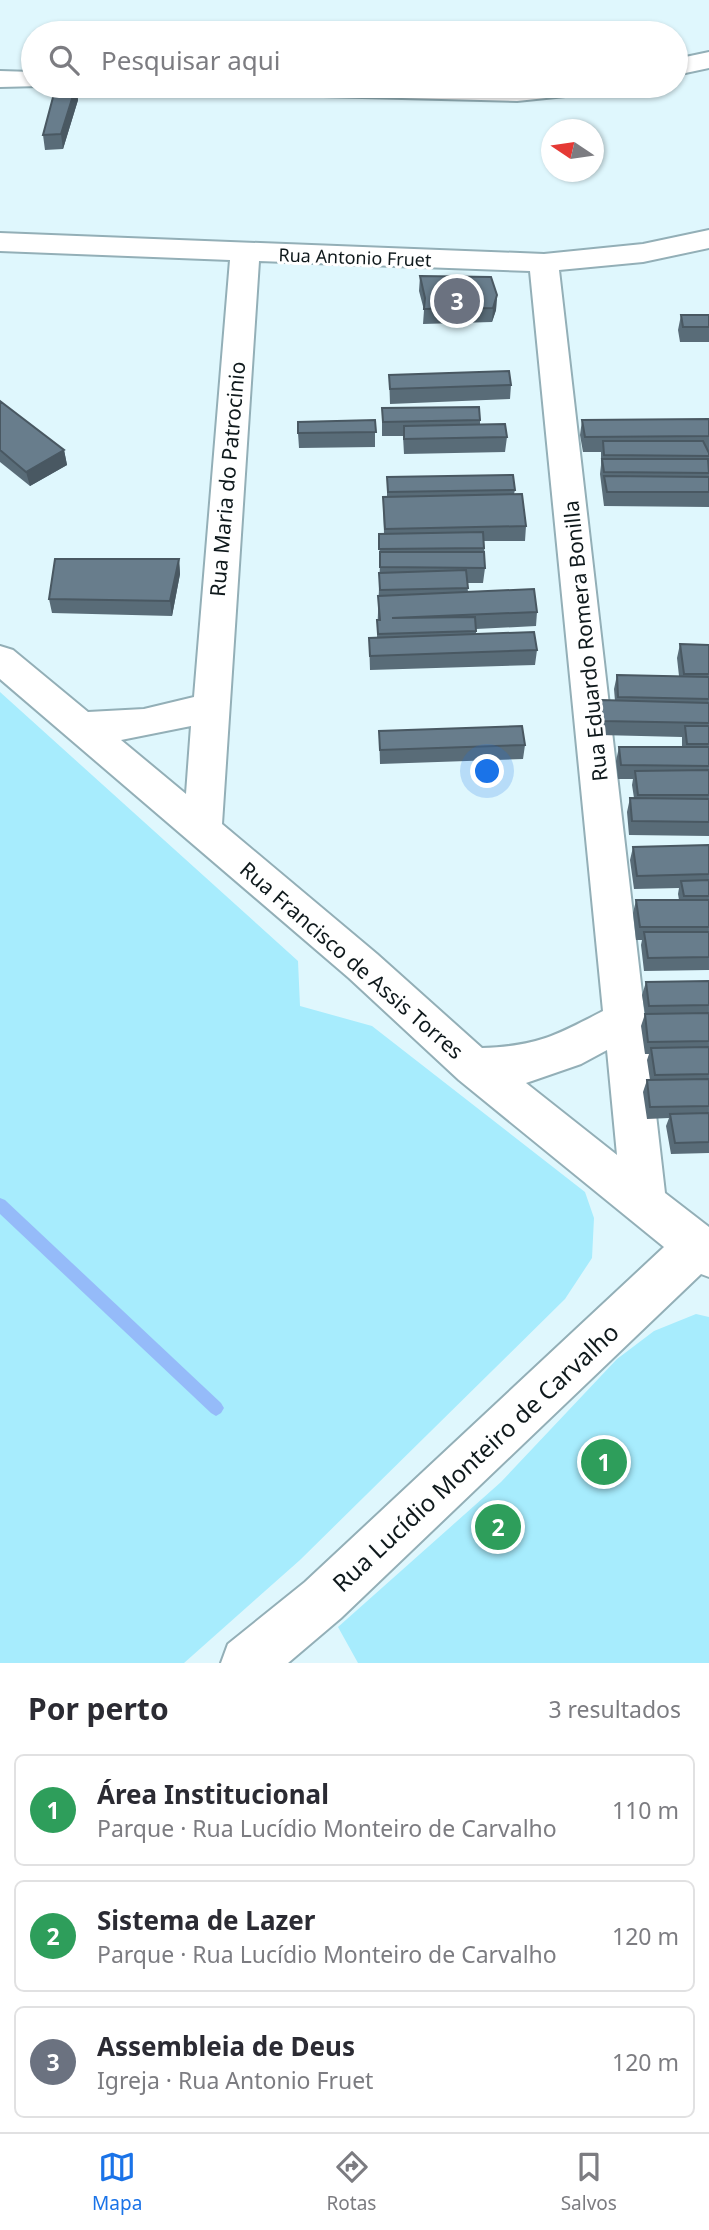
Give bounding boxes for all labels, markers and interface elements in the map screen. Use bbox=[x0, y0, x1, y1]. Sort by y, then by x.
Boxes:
search box bbox=[21, 21, 688, 98]
icon: search bbox=[45, 41, 83, 79]
text: Pesquisar aqui bbox=[101, 42, 281, 78]
north arrow bbox=[541, 119, 604, 182]
street label: Rua Antonio Fruet bbox=[278, 242, 432, 272]
pin: 3 bbox=[434, 275, 480, 327]
street label: Rua Maria do Patrocinio bbox=[203, 360, 251, 598]
street label: Rua Eduardo Romera Bonilla bbox=[556, 499, 614, 783]
your location bbox=[470, 754, 504, 788]
street label: Rua Francisco de Assis Torres bbox=[234, 855, 470, 1065]
street label: Rua Lucídio Monteiro de Carvalho bbox=[325, 1315, 625, 1599]
pin: 1 bbox=[581, 1436, 627, 1488]
pin: 2 bbox=[475, 1501, 521, 1553]
text: Por perto bbox=[28, 1688, 169, 1729]
text: 3 resultados bbox=[548, 1693, 681, 1725]
text: Área Institucional bbox=[97, 1776, 329, 1812]
text: 1 bbox=[46, 1794, 60, 1826]
text: 110 m bbox=[612, 1794, 679, 1826]
text: Parque · Rua Lucídio Monteiro de Carvalho bbox=[97, 1812, 557, 1844]
text: Sistema de Lazer bbox=[97, 1902, 315, 1938]
text: 2 bbox=[46, 1920, 60, 1952]
text: 120 m bbox=[612, 1920, 679, 1952]
text: Parque · Rua Lucídio Monteiro de Carvalho bbox=[97, 1938, 557, 1970]
text: Assembleia de Deus bbox=[97, 2028, 355, 2064]
text: 3 bbox=[46, 2046, 60, 2078]
text: 120 m bbox=[612, 2046, 679, 2078]
text: Igreja · Rua Antonio Fruet bbox=[97, 2064, 373, 2096]
tab: Mapa bbox=[92, 2148, 142, 2216]
tab: Rotas bbox=[327, 2148, 376, 2216]
tab: Salvos bbox=[561, 2148, 617, 2216]

